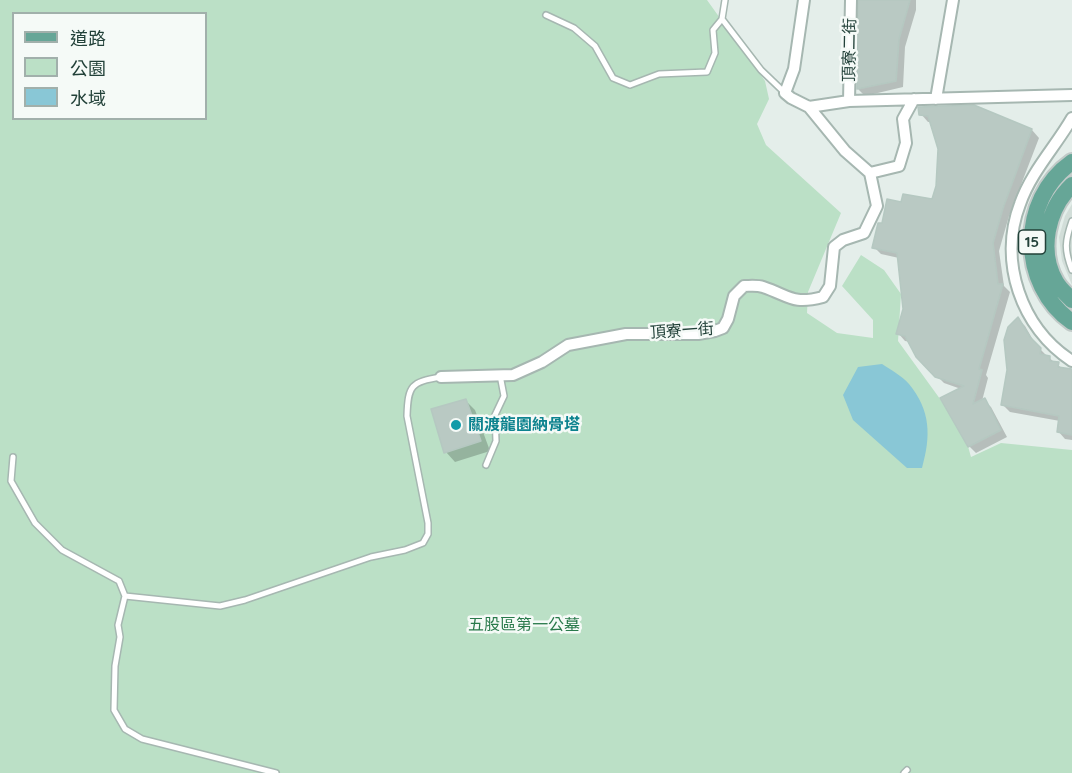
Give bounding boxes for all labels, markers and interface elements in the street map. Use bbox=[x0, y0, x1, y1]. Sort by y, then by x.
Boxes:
legend bbox=[12, 12, 207, 120]
street label: 頂寮二街 bbox=[840, 18, 860, 82]
text: 道路 bbox=[70, 27, 106, 50]
text: 公園 bbox=[70, 57, 106, 80]
text: 水域 bbox=[70, 87, 106, 110]
road number: 15 bbox=[1018, 230, 1046, 254]
street label: 頂寮一街 bbox=[649, 319, 715, 343]
place label: 關渡龍園納骨塔 bbox=[468, 415, 580, 435]
marker: 關渡龍園納骨塔 bbox=[449, 418, 463, 432]
park label: 五股區第一公墓 bbox=[468, 615, 580, 635]

